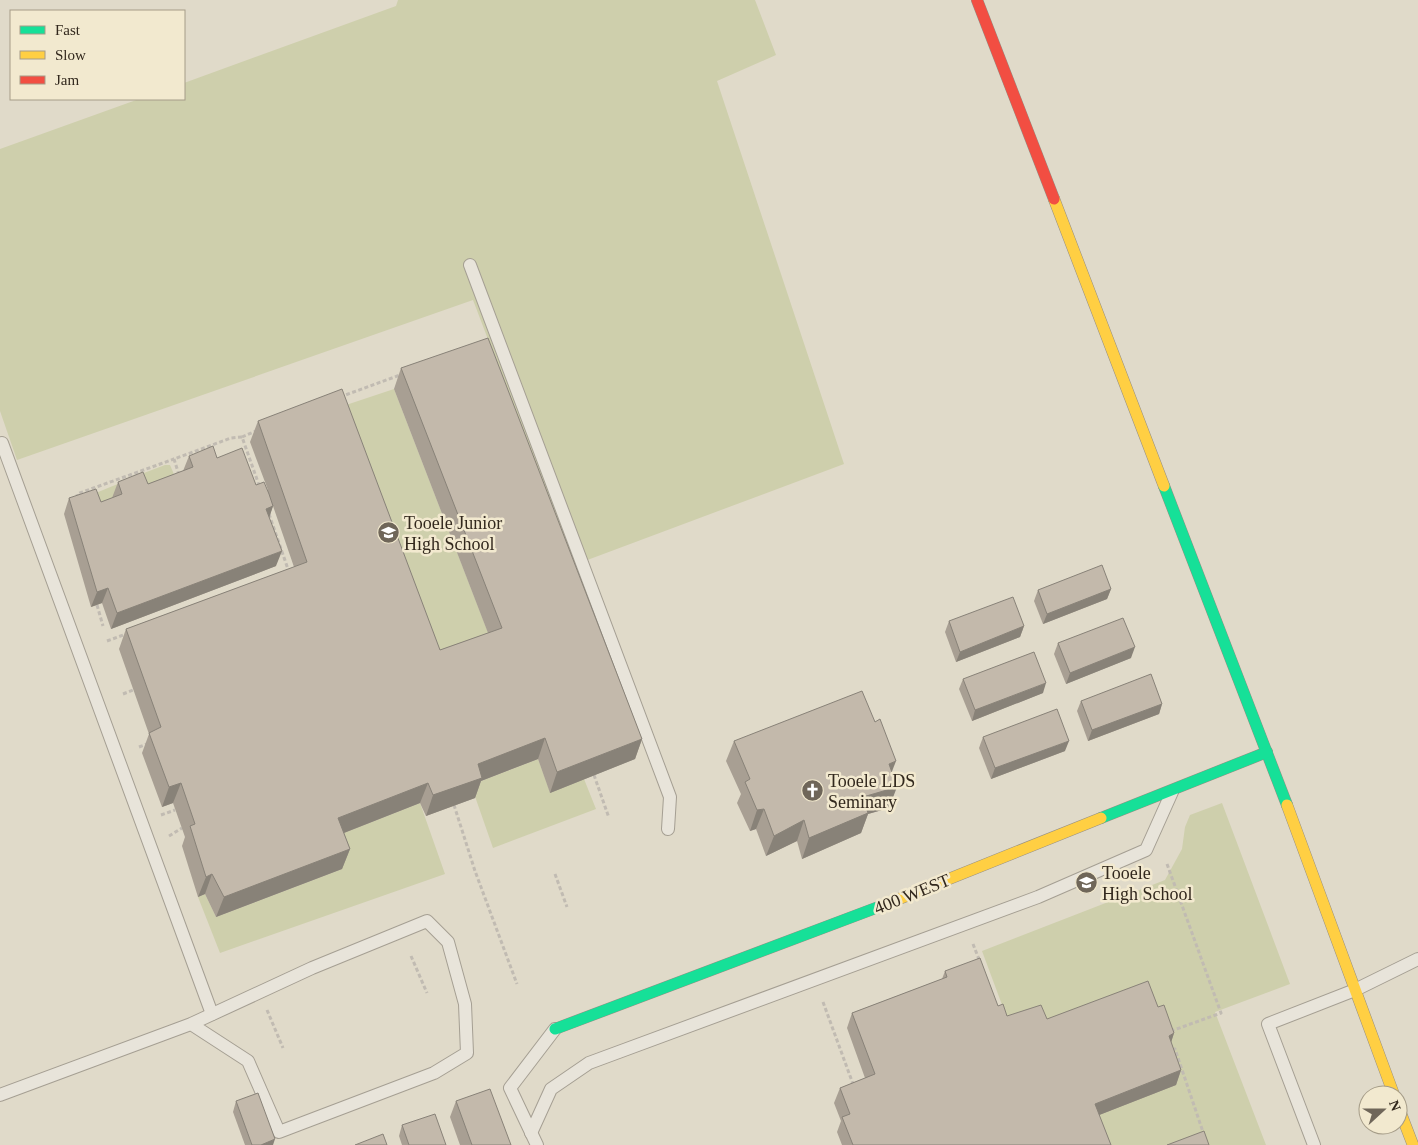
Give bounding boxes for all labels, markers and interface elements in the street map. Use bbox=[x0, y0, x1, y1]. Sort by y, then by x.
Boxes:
legend bbox=[10, 10, 185, 100]
text: Fast bbox=[55, 22, 81, 38]
text: Slow bbox=[55, 47, 86, 63]
text: Jam bbox=[55, 72, 79, 88]
place label: Tooele Junior High School bbox=[404, 513, 502, 554]
school or university icon: Tooele Junior High School bbox=[376, 521, 400, 545]
place label: Tooele LDS Seminary bbox=[828, 771, 915, 812]
church icon: Tooele LDS Seminary bbox=[800, 779, 824, 803]
place label: Tooele High School bbox=[1102, 863, 1193, 904]
street label: 400 WEST bbox=[871, 870, 953, 918]
school or university icon: Tooele High School bbox=[1074, 871, 1098, 895]
north arrow bbox=[1358, 1085, 1408, 1135]
text: N bbox=[1386, 1098, 1403, 1113]

